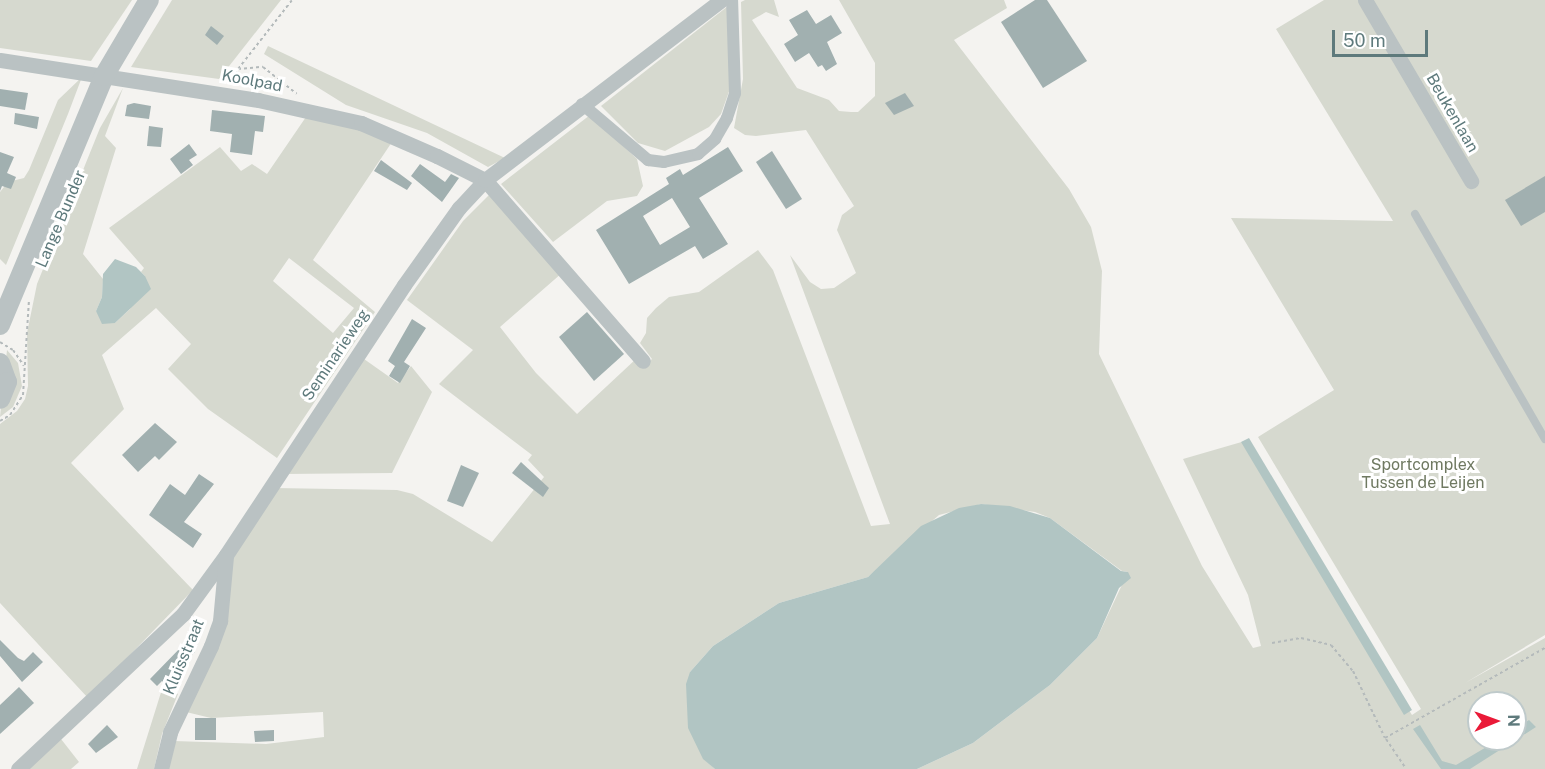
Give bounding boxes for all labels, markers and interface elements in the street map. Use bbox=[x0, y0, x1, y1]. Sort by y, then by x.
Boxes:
scale bar bbox=[1335, 18, 1431, 56]
text: 50 m bbox=[1343, 30, 1386, 51]
street label: Koolpad bbox=[220, 66, 284, 96]
street label: Beukenlaan bbox=[1422, 70, 1482, 156]
street label: Lange Bunder bbox=[32, 167, 90, 271]
street label: Seminarieweg bbox=[298, 306, 374, 404]
park label: Sportcomplex Tussen de Leijen bbox=[1361, 455, 1485, 493]
street label: Kluisstraat bbox=[159, 616, 209, 698]
north arrow bbox=[1467, 691, 1527, 751]
text: N bbox=[1504, 714, 1523, 727]

